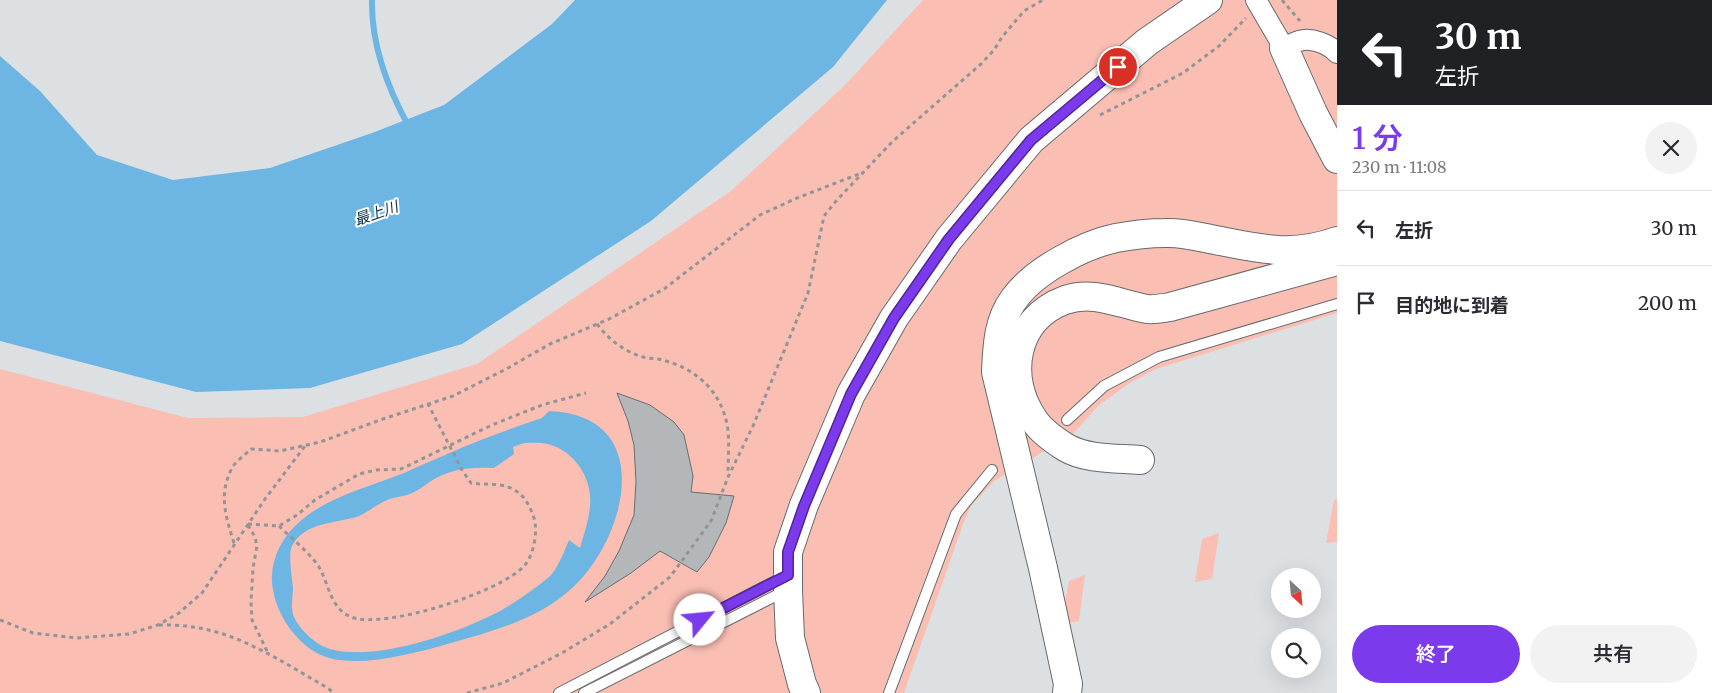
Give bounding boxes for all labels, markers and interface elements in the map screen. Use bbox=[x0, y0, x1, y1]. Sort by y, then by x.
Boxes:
text: 30 m bbox=[1435, 15, 1521, 59]
icon: left bbox=[1352, 20, 1417, 85]
pin bbox=[1097, 46, 1139, 88]
icon: arrive bbox=[1104, 53, 1132, 81]
text: 左折 bbox=[1435, 62, 1479, 90]
text: 1 分 bbox=[1352, 119, 1403, 157]
button: close bbox=[1645, 122, 1697, 174]
text: 230 m · 11:08 bbox=[1352, 157, 1446, 177]
water label: 最上川 bbox=[352, 196, 402, 229]
icon: left bbox=[1352, 214, 1380, 242]
text: 30 m bbox=[1651, 216, 1697, 240]
text: 左折 bbox=[1395, 218, 1433, 242]
icon: arrive bbox=[1352, 289, 1380, 317]
text: 200 m bbox=[1638, 291, 1697, 315]
text: 目的地に到着 bbox=[1395, 293, 1509, 317]
north arrow bbox=[1271, 568, 1321, 618]
map controls bbox=[1271, 568, 1321, 678]
position arrow bbox=[673, 593, 725, 645]
button: 終了 bbox=[1352, 625, 1520, 683]
button: 共有 bbox=[1530, 625, 1697, 683]
button: search bbox=[1271, 628, 1321, 678]

